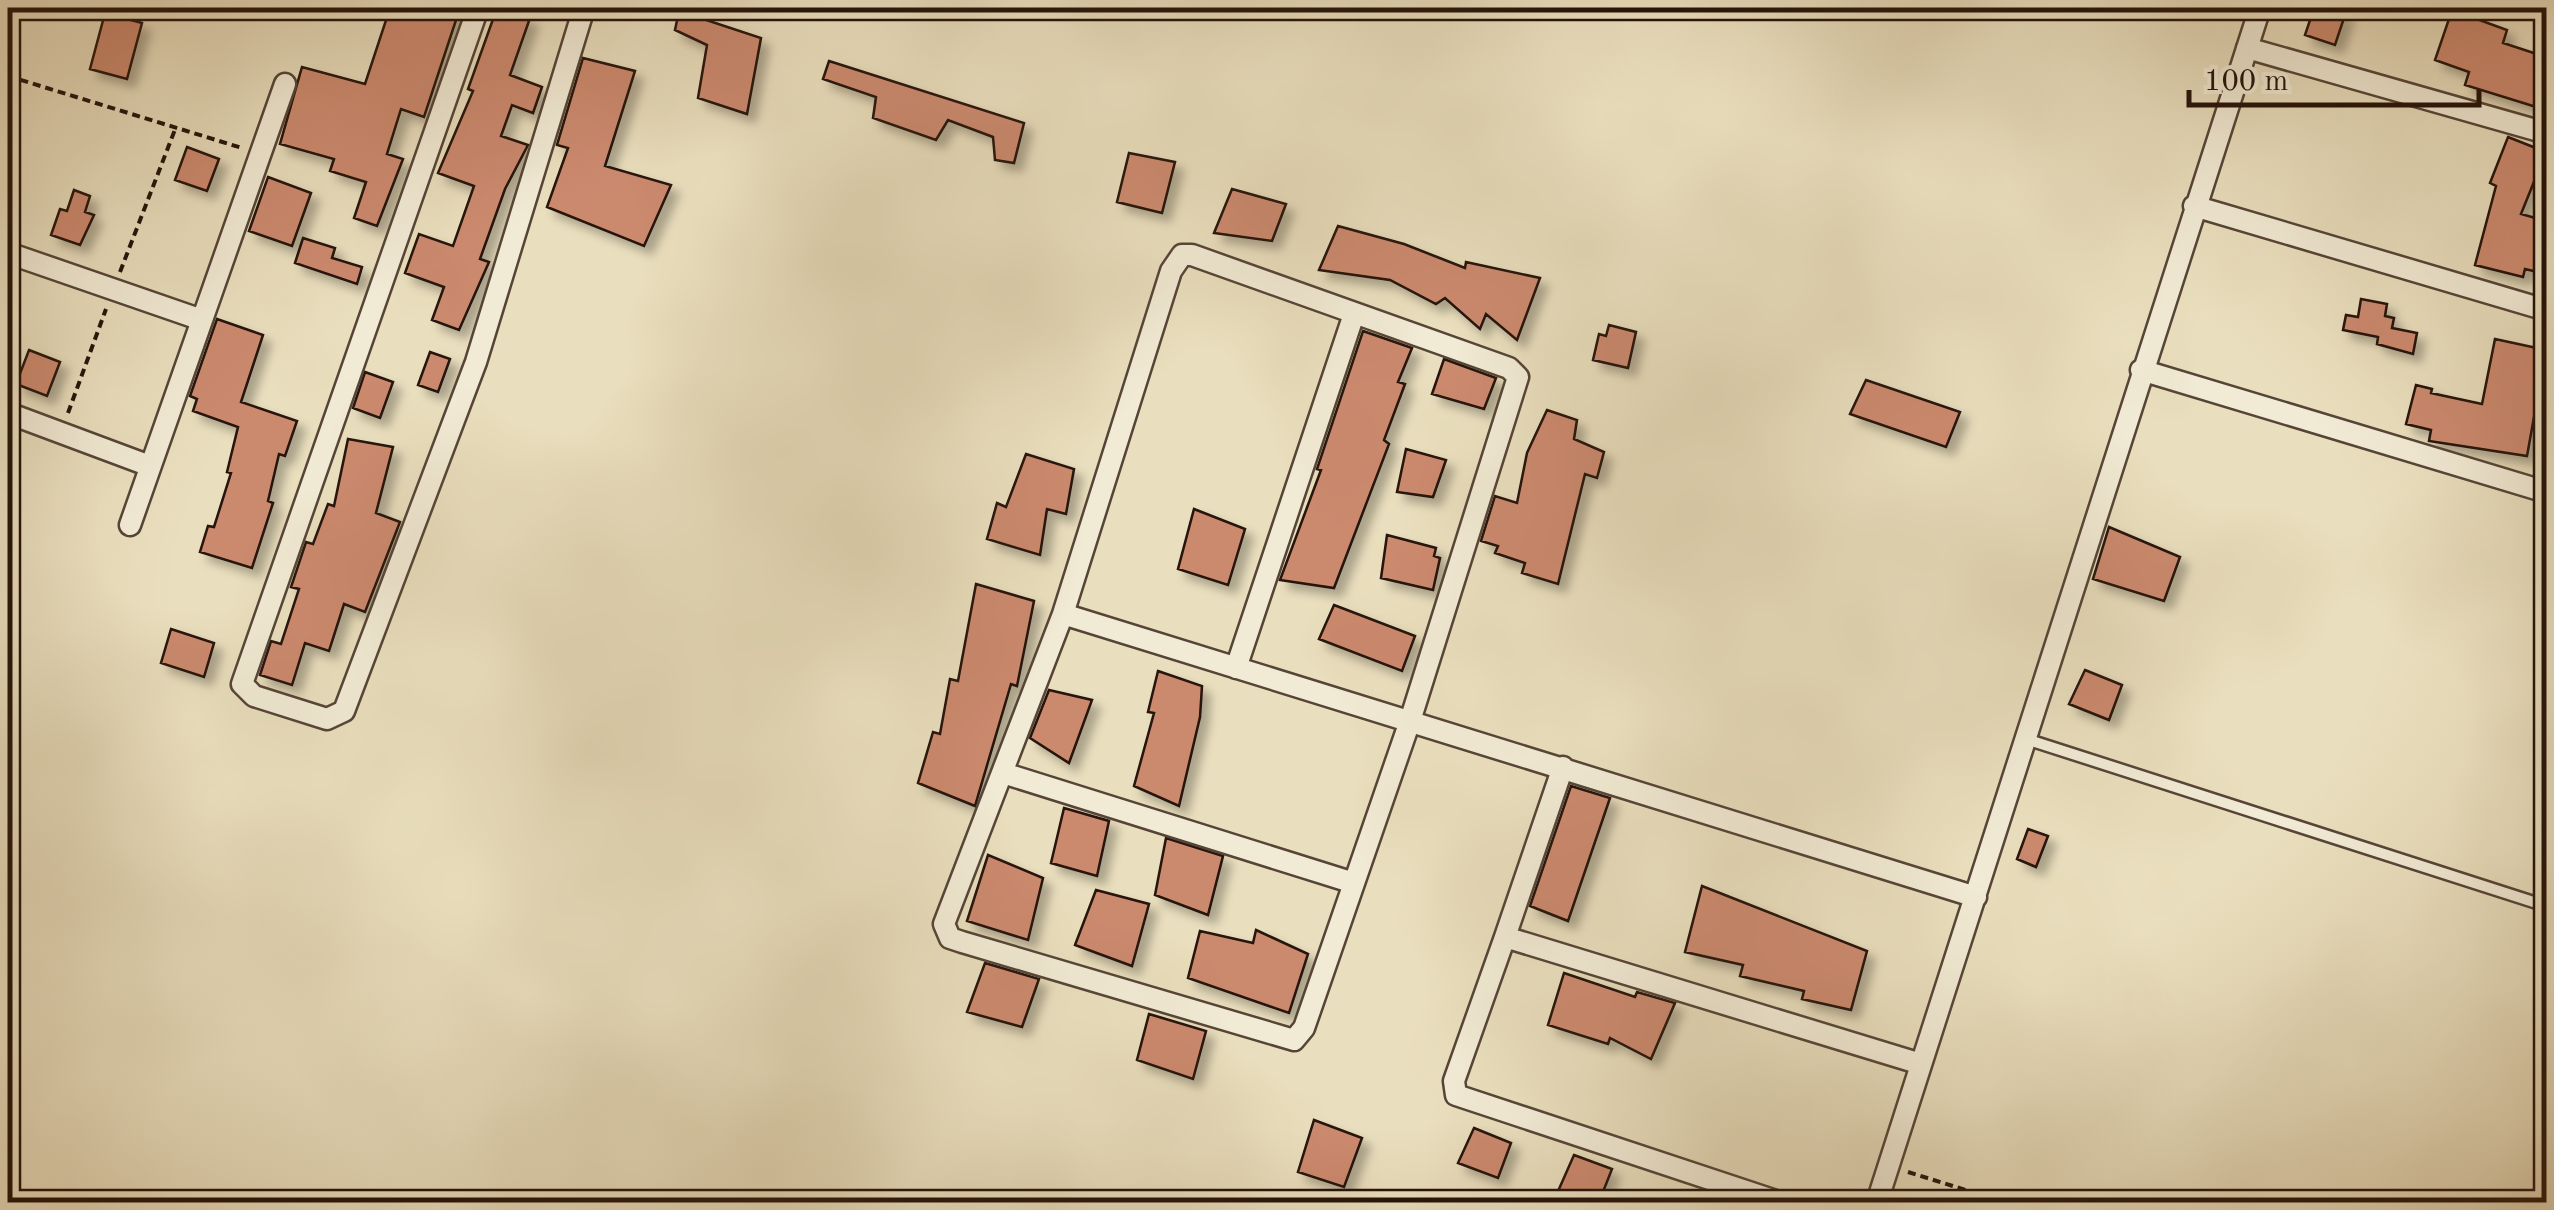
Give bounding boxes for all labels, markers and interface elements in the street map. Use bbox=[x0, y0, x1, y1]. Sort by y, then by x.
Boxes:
scale bar bbox=[2189, 45, 2479, 107]
text: 100 m bbox=[2204, 67, 2288, 97]

